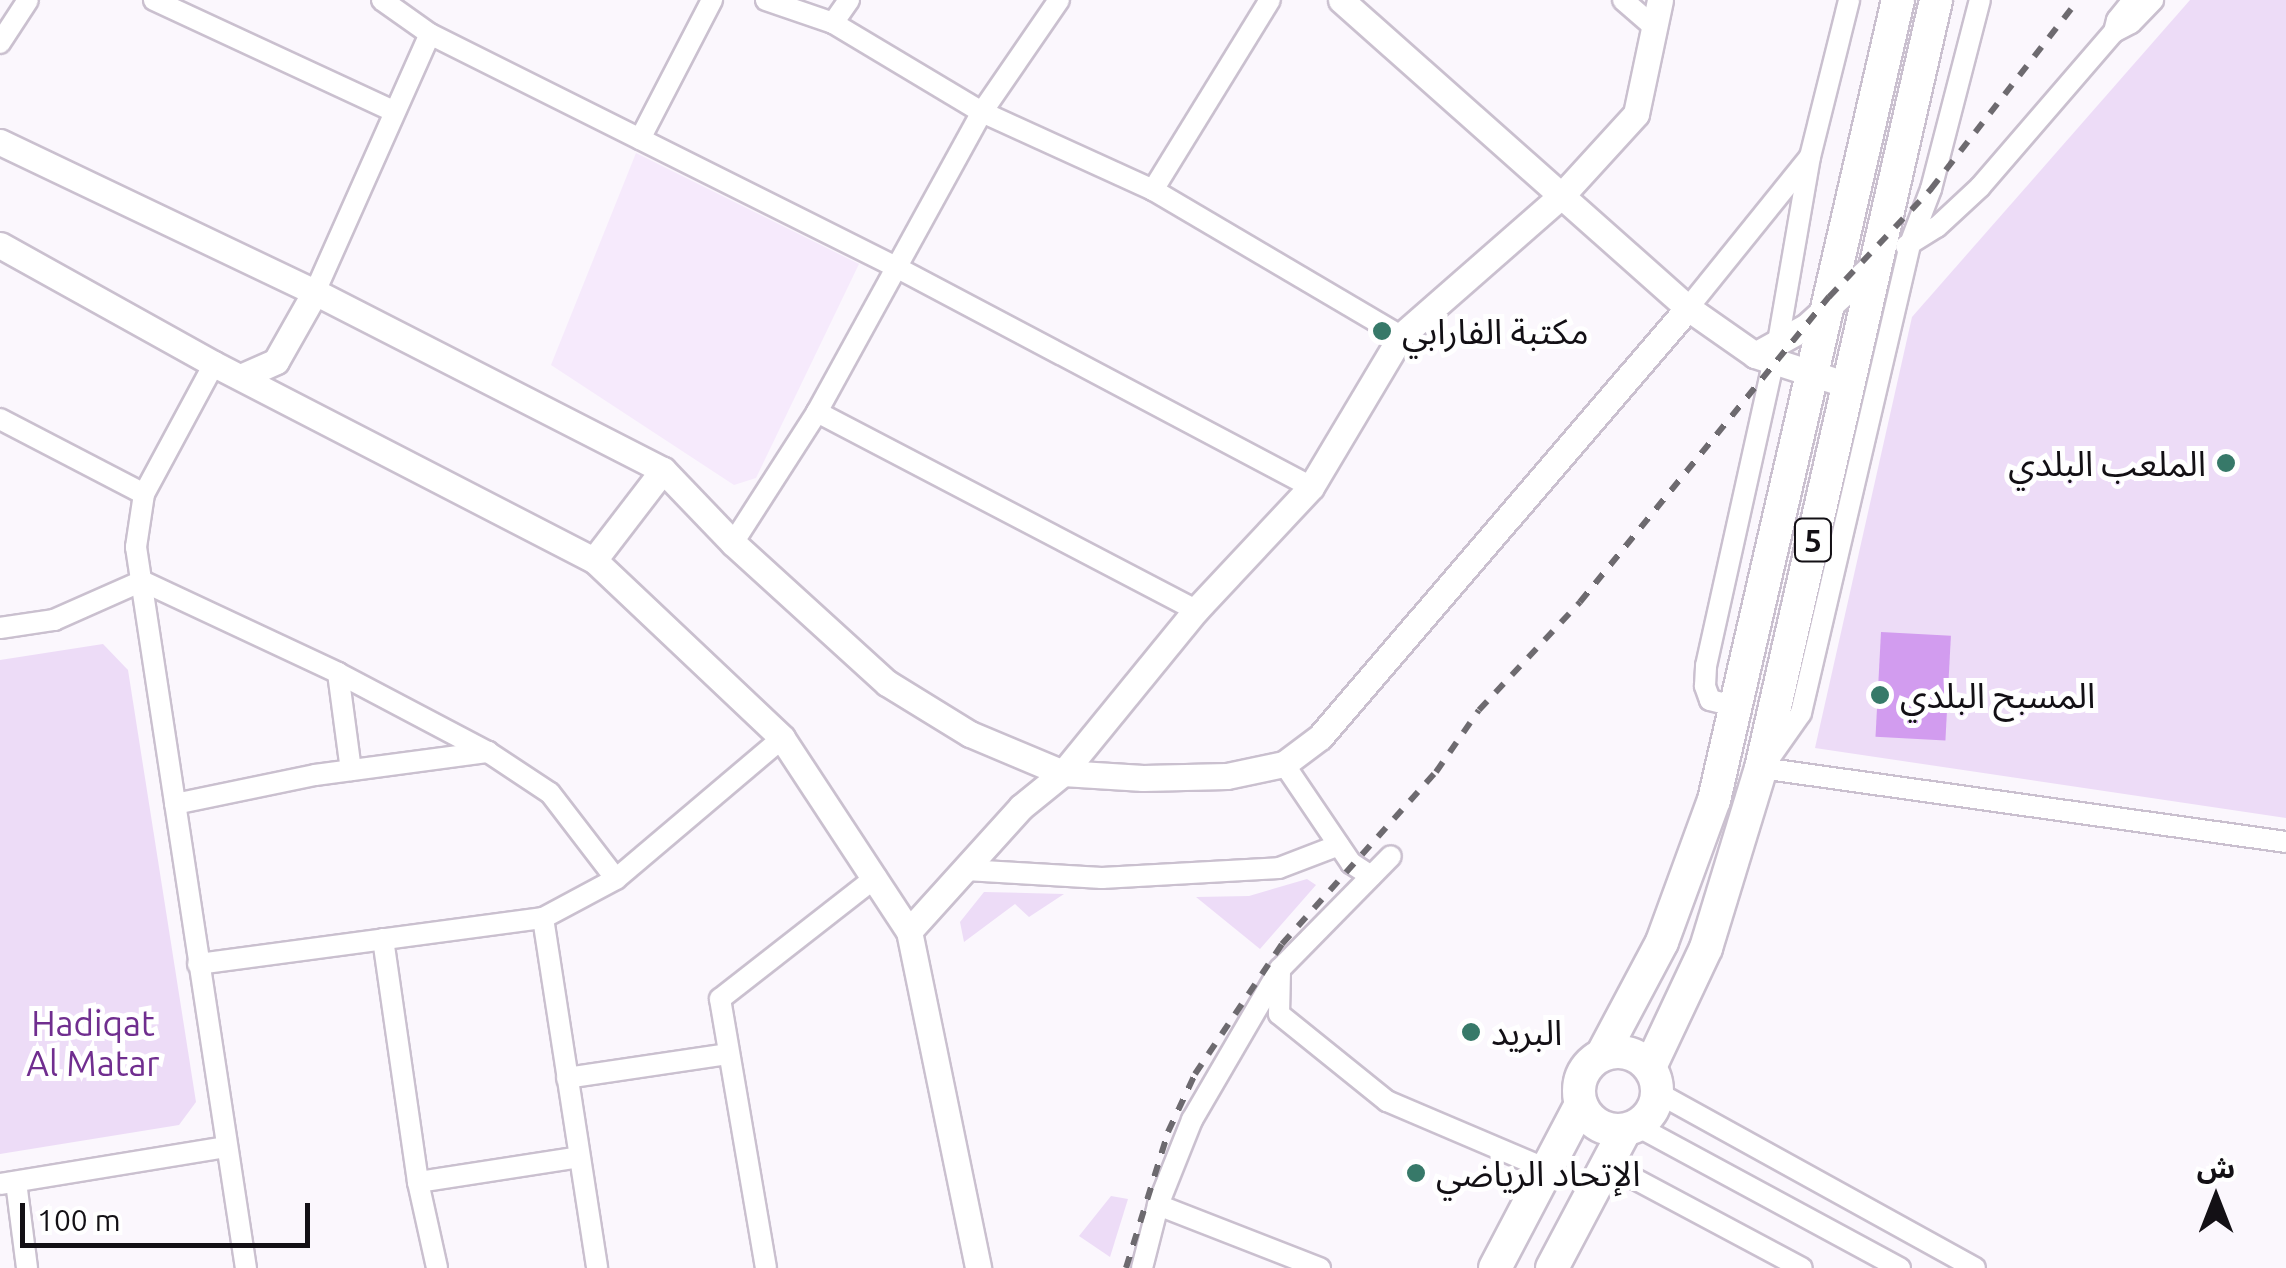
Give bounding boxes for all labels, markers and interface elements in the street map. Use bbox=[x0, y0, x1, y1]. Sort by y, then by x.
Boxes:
place label: مكتبة الفارابي bbox=[1402, 310, 1589, 352]
marker: مكتبة الفارابي bbox=[1371, 320, 1393, 342]
place label: الملعب البلدي bbox=[2008, 442, 2206, 484]
marker: الملعب البلدي bbox=[2215, 452, 2237, 474]
road number: 5 bbox=[1793, 513, 1833, 567]
place label: المسبح البلدي bbox=[1900, 674, 2095, 716]
marker: المسبح البلدي bbox=[1869, 684, 1891, 706]
park label: Hadiqat Al Matar bbox=[26, 1002, 160, 1084]
place label: البريد bbox=[1491, 1011, 1562, 1053]
marker: البريد bbox=[1460, 1021, 1482, 1043]
north arrow bbox=[2166, 1148, 2266, 1248]
place label: الإتحاد الرياضي bbox=[1436, 1152, 1641, 1194]
text: ش bbox=[2197, 1152, 2235, 1183]
marker: الإتحاد الرياضي bbox=[1405, 1162, 1427, 1184]
scale bar bbox=[25, 1183, 315, 1245]
text: 100 m bbox=[37, 1203, 121, 1237]

